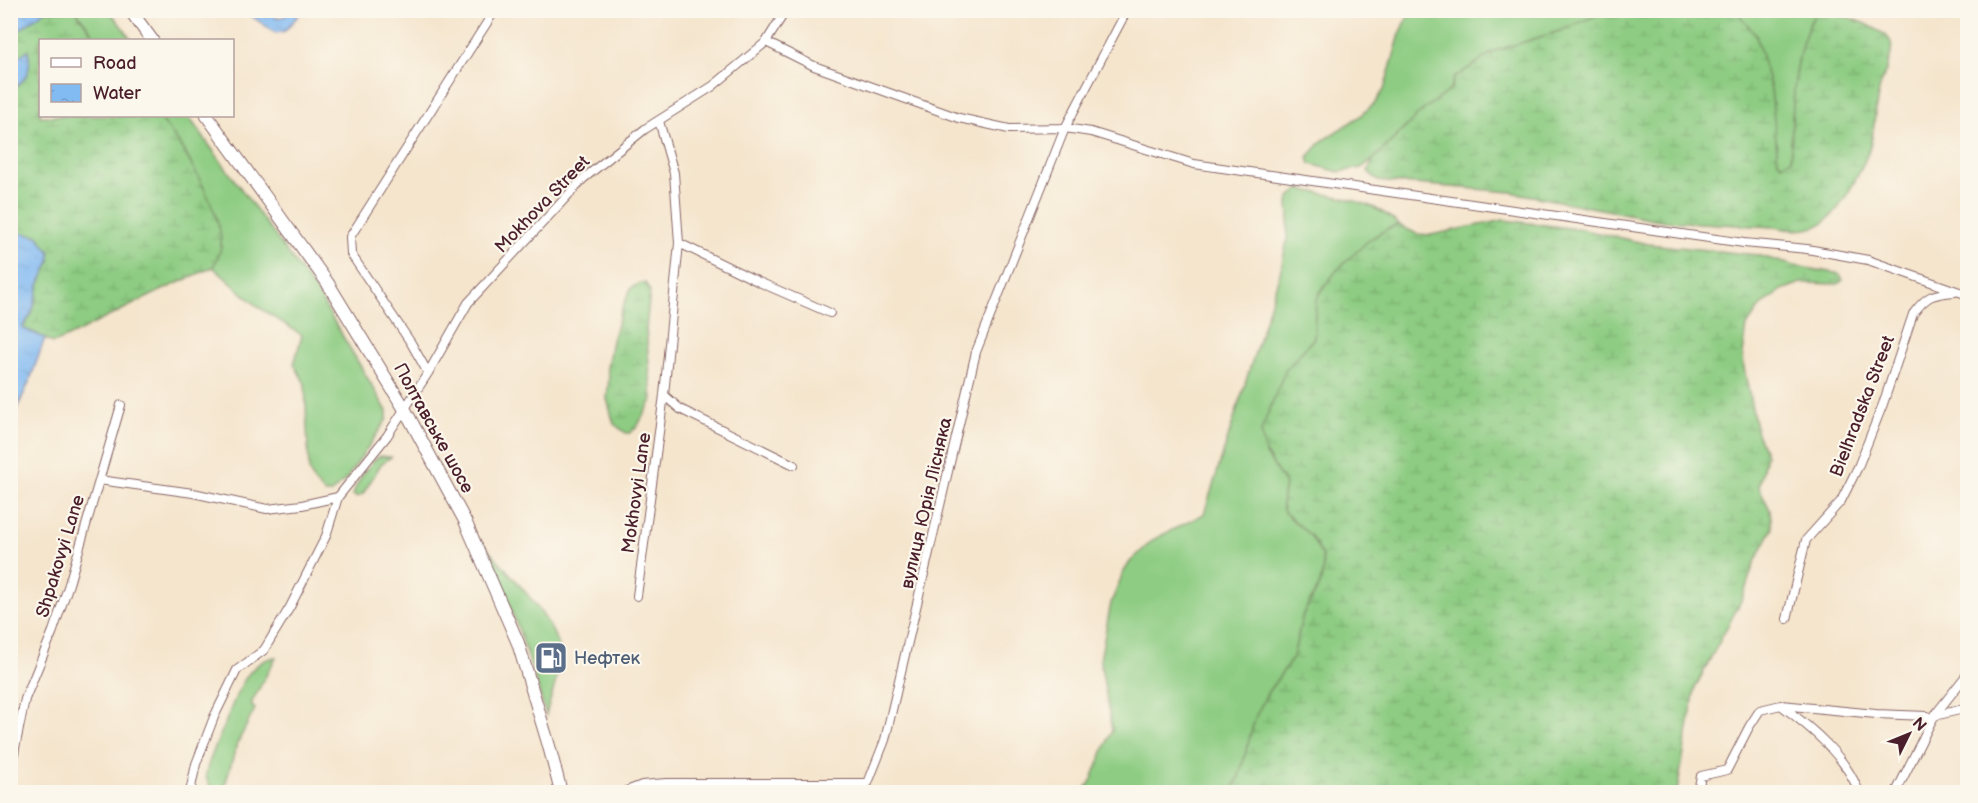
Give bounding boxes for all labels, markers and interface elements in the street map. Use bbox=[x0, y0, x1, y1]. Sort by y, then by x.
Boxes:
legend bbox=[39, 39, 234, 117]
text: Road bbox=[93, 53, 137, 74]
text: Water bbox=[93, 83, 141, 104]
street label: Mokhova Street bbox=[491, 151, 594, 257]
street label: Bielhradska Street bbox=[1826, 332, 1899, 480]
street label: Полтавське шосе bbox=[389, 360, 478, 497]
street label: вулиця Юрія Лісняка bbox=[897, 415, 957, 591]
street label: Mokhovyi Lane bbox=[618, 431, 655, 555]
street label: Shpakovyi Lane bbox=[32, 492, 89, 620]
fuel station icon: Нефтек bbox=[533, 640, 569, 676]
place label: Нефтек bbox=[574, 648, 640, 669]
north arrow bbox=[1879, 704, 1939, 764]
text: N bbox=[1908, 714, 1930, 736]

